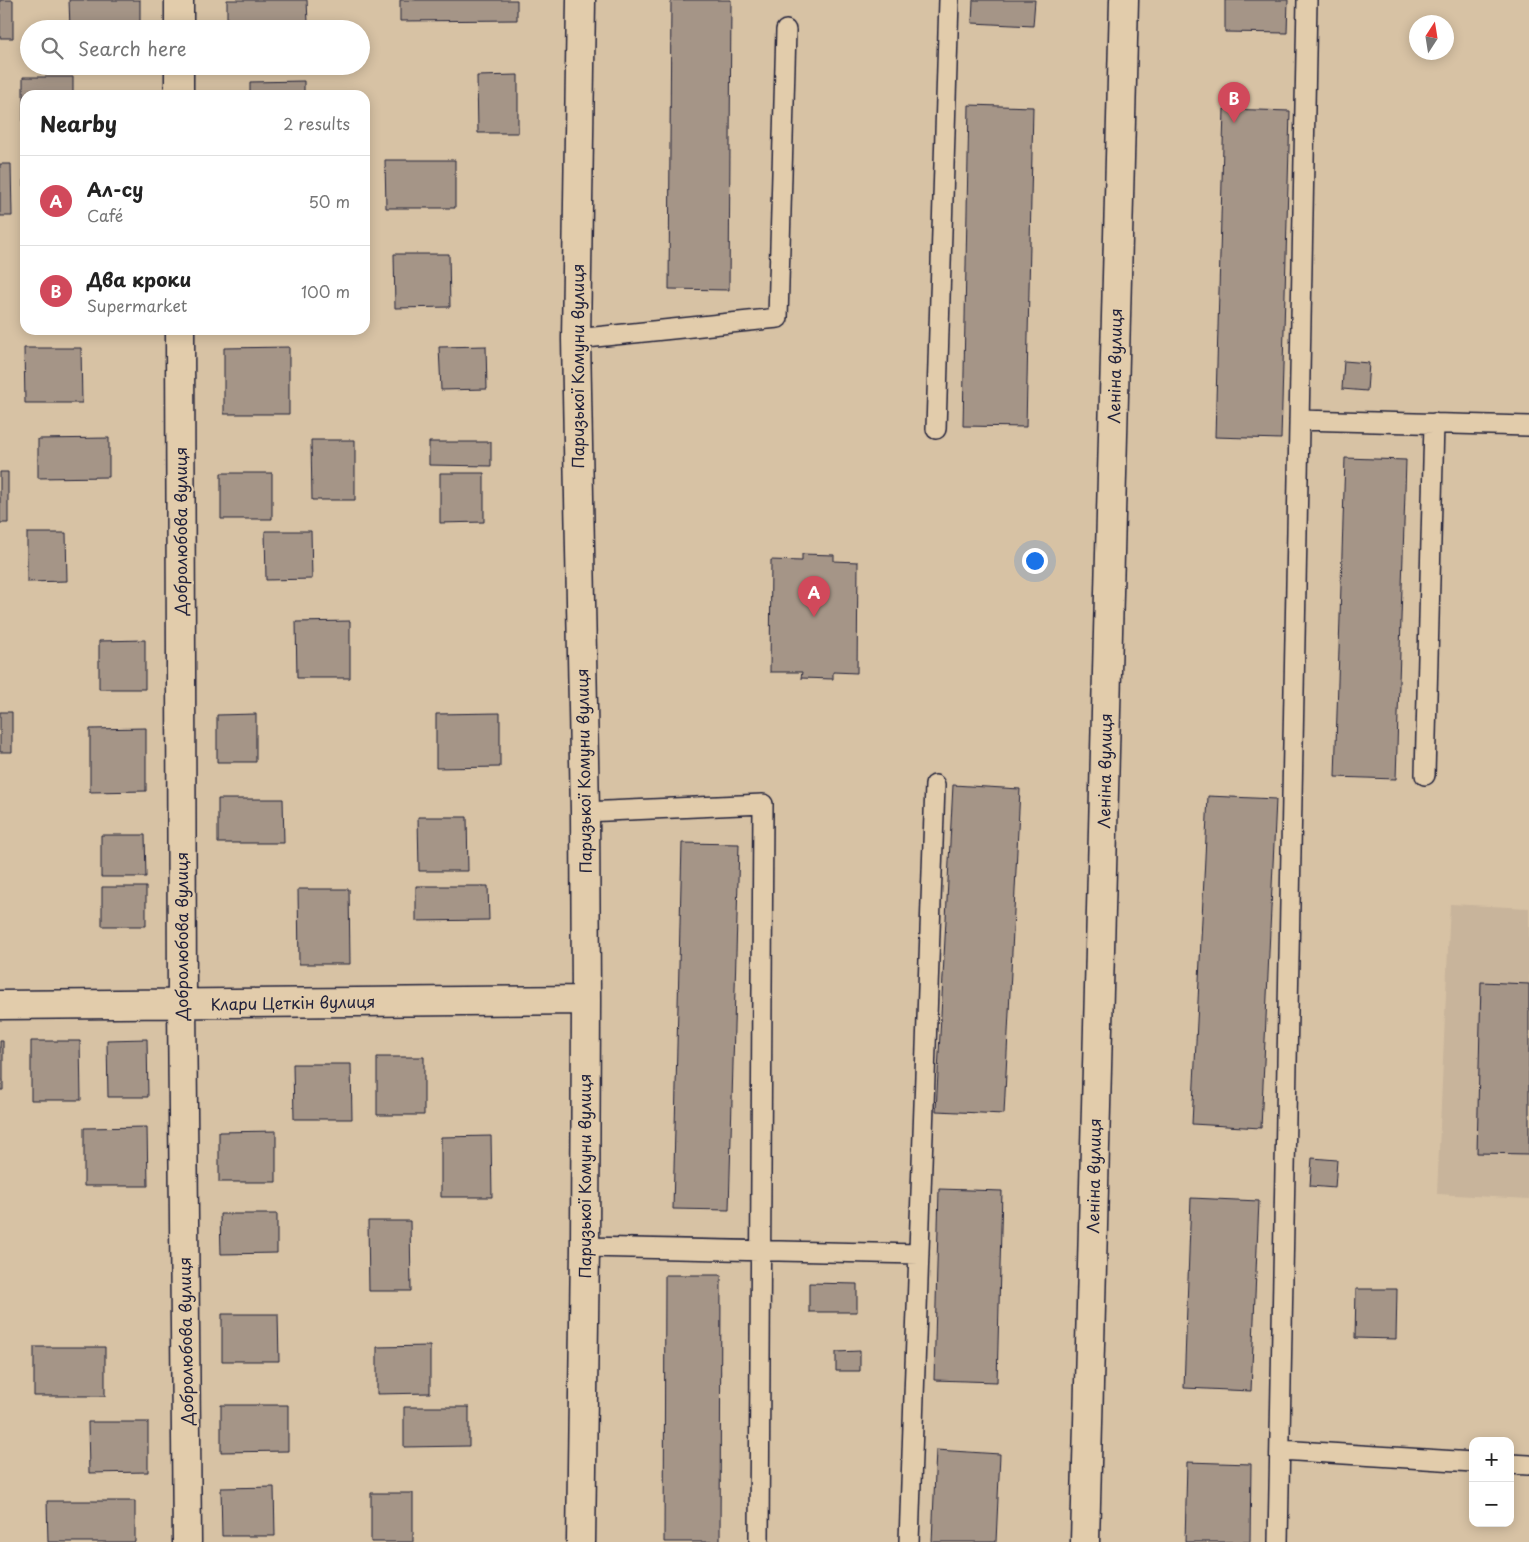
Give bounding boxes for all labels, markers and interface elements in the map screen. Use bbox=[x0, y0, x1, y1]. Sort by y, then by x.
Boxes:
north arrow bbox=[1409, 15, 1454, 60]
search box bbox=[20, 20, 370, 75]
icon: search bbox=[38, 34, 66, 62]
text: Search here bbox=[78, 34, 187, 62]
pin: B bbox=[1218, 82, 1250, 123]
text: Nearby bbox=[40, 107, 117, 139]
text: 2 results bbox=[283, 111, 350, 135]
text: Ал-су bbox=[87, 175, 143, 203]
text: A bbox=[50, 189, 62, 213]
text: 50 m bbox=[309, 189, 350, 213]
text: Café bbox=[87, 203, 123, 227]
street label: Паризької Комуни вулиця bbox=[565, 264, 589, 468]
text: Два кроки bbox=[87, 265, 191, 293]
text: B bbox=[51, 279, 61, 303]
text: 100 m bbox=[301, 279, 350, 303]
text: Supermarket bbox=[87, 293, 187, 317]
street label: Леніна вулиця bbox=[1101, 308, 1127, 424]
street label: Добролюбова вулиця bbox=[168, 447, 192, 616]
your location bbox=[1022, 548, 1048, 574]
pin: A bbox=[798, 576, 830, 617]
street label: Паризької Комуни вулиця bbox=[569, 668, 597, 874]
street label: Леніна вулиця bbox=[1091, 713, 1117, 829]
street label: Добролюбова вулиця bbox=[169, 852, 193, 1021]
street label: Клари Цеткін вулиця bbox=[210, 989, 375, 1015]
street label: Паризької Комуни вулиця bbox=[572, 1074, 596, 1278]
street label: Леніна вулиця bbox=[1080, 1118, 1106, 1234]
street label: Добролюбова вулиця bbox=[172, 1257, 198, 1426]
map controls bbox=[1469, 1437, 1514, 1527]
button: + bbox=[1469, 1437, 1514, 1482]
button: − bbox=[1469, 1482, 1514, 1527]

